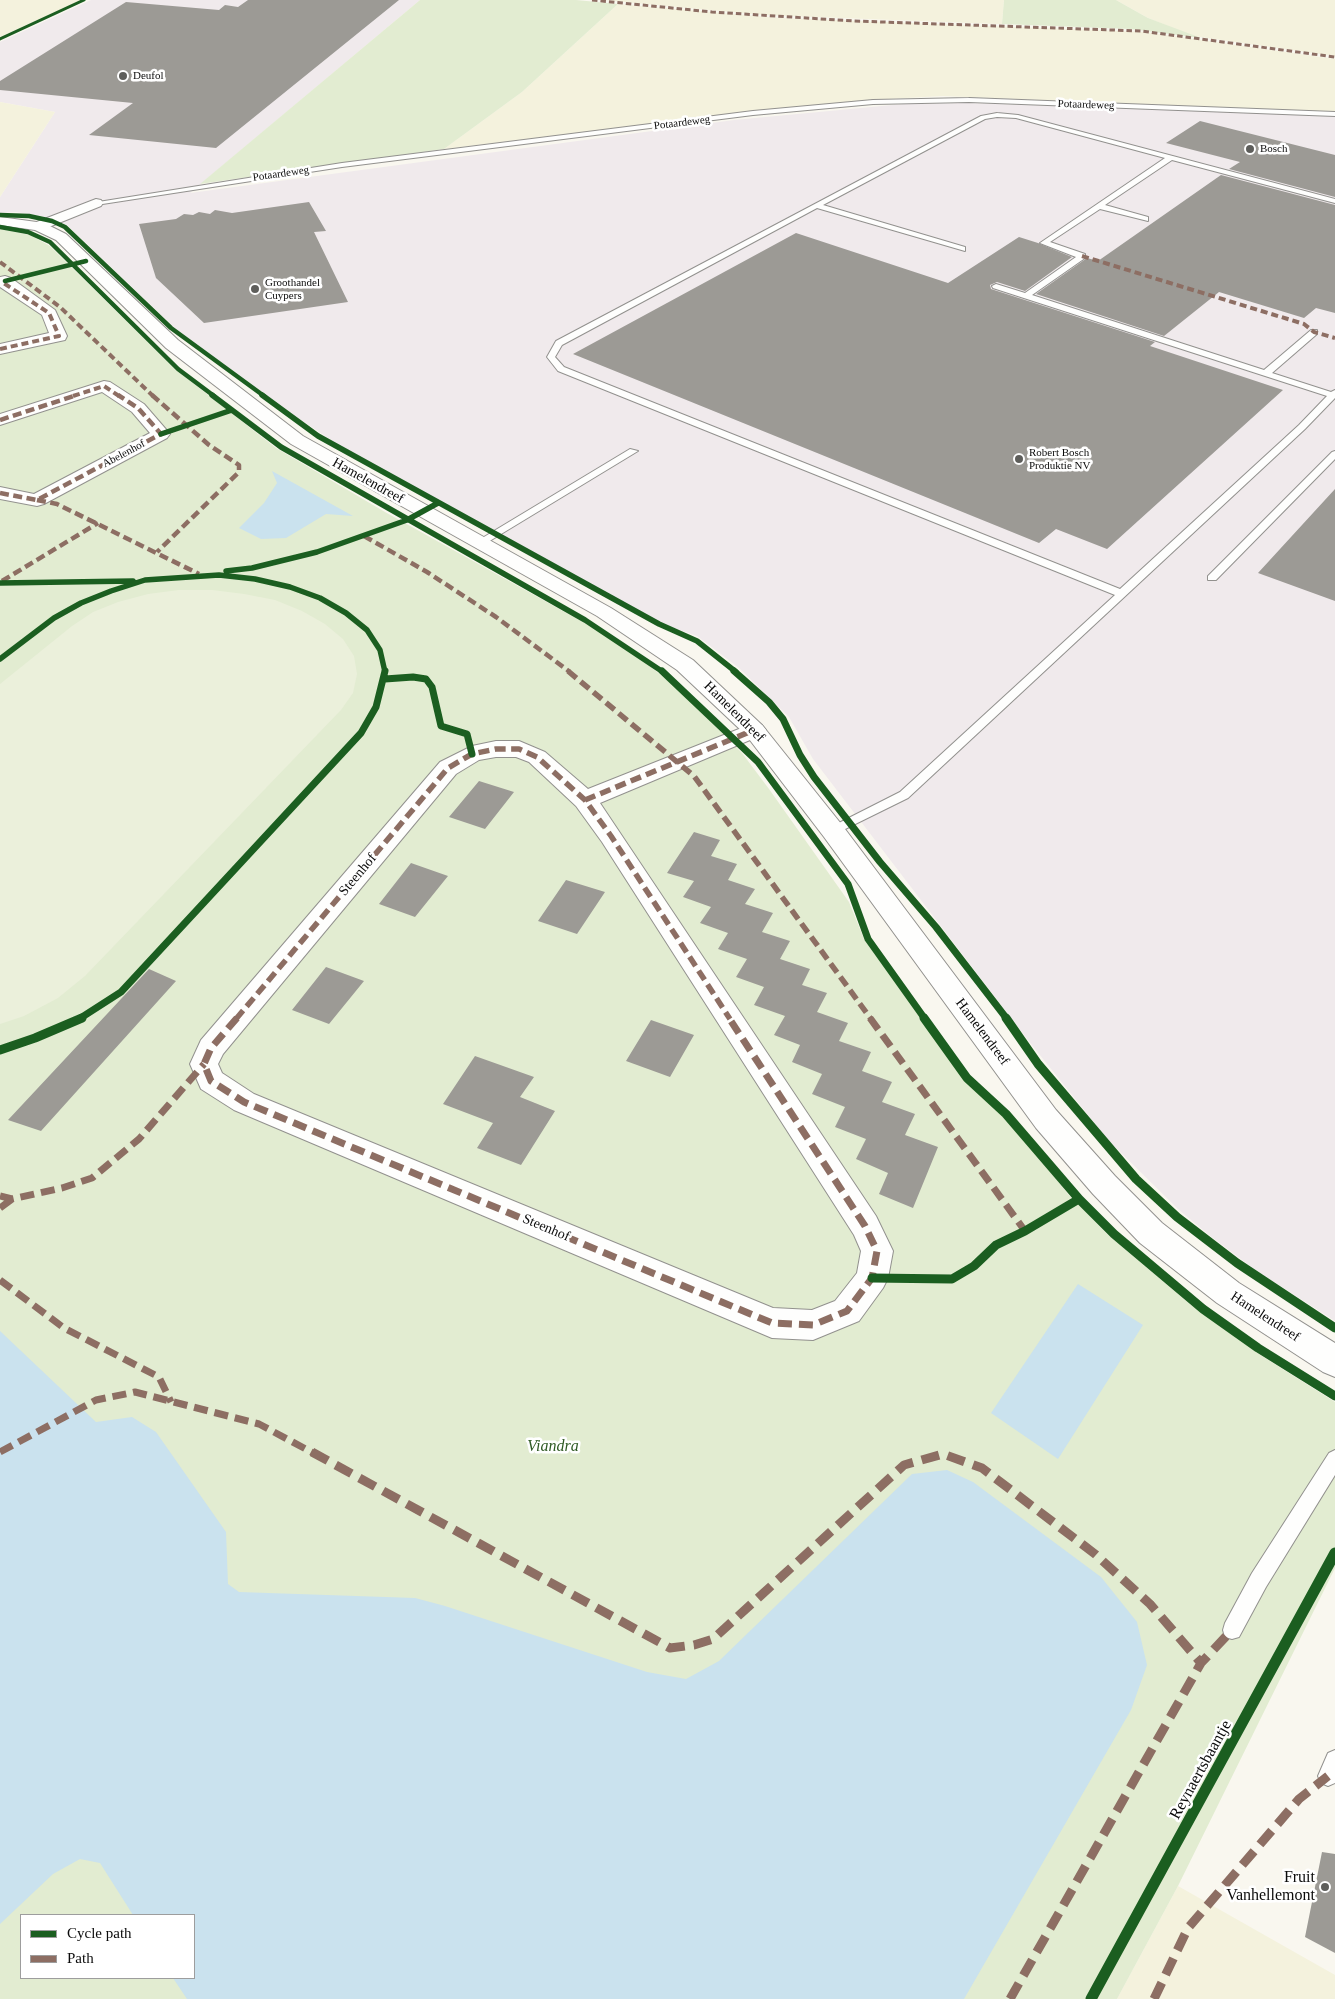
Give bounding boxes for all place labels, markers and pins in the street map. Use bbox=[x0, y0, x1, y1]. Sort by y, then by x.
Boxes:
place label: Deufol bbox=[133, 69, 164, 83]
marker: Deufol bbox=[117, 70, 129, 82]
place label: Bosch bbox=[1260, 142, 1288, 156]
marker: Bosch bbox=[1244, 143, 1256, 155]
place label: Groothandel Cuypers bbox=[265, 276, 320, 302]
marker: Groothandel Cuypers bbox=[249, 283, 261, 295]
place label: Robert Bosch Produktie NV bbox=[1029, 446, 1090, 472]
marker: Robert Bosch Produktie NV bbox=[1013, 453, 1025, 465]
place label: Fruit Vanhellemont bbox=[1226, 1868, 1315, 1906]
marker: Fruit Vanhellemont bbox=[1319, 1881, 1331, 1893]

